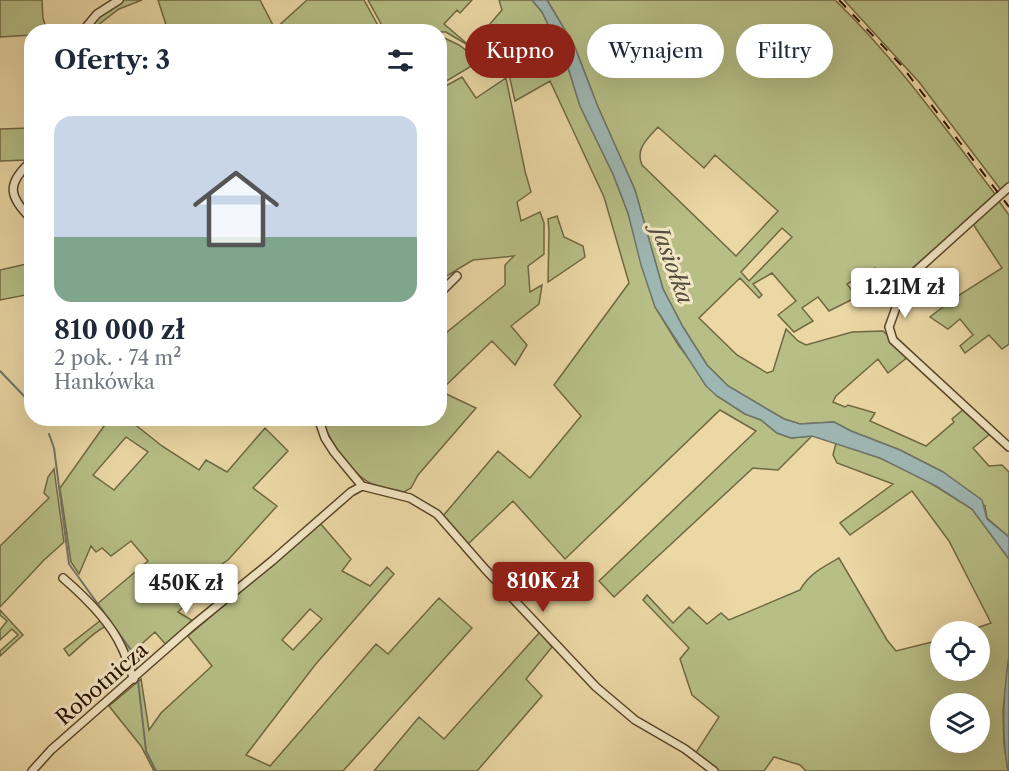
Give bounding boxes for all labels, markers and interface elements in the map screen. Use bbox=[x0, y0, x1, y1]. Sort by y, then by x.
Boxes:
chip: Kupno bbox=[465, 24, 575, 78]
chip: Wynajem bbox=[587, 24, 724, 78]
chip: Filtry bbox=[736, 24, 833, 78]
text: Oferty: 3 bbox=[54, 44, 170, 76]
icon: filters bbox=[384, 44, 417, 77]
icon: home bbox=[182, 155, 290, 263]
water label: Jasiołka bbox=[644, 217, 699, 308]
pin: 1.21M zł bbox=[843, 268, 967, 319]
text: 1.21M zł bbox=[865, 275, 945, 299]
text: 810 000 zł bbox=[54, 314, 185, 346]
text: 2 pok. · 74 m² bbox=[54, 346, 181, 370]
text: Hankówka bbox=[54, 370, 155, 394]
pin: 810K zł bbox=[488, 562, 598, 613]
pin: 450K zł bbox=[131, 564, 241, 615]
text: 810K zł bbox=[507, 569, 579, 593]
text: 450K zł bbox=[149, 571, 223, 595]
map controls bbox=[930, 621, 990, 753]
button: locate bbox=[930, 621, 990, 681]
street label: Robotnicza bbox=[51, 636, 153, 730]
button: layers bbox=[930, 693, 990, 753]

